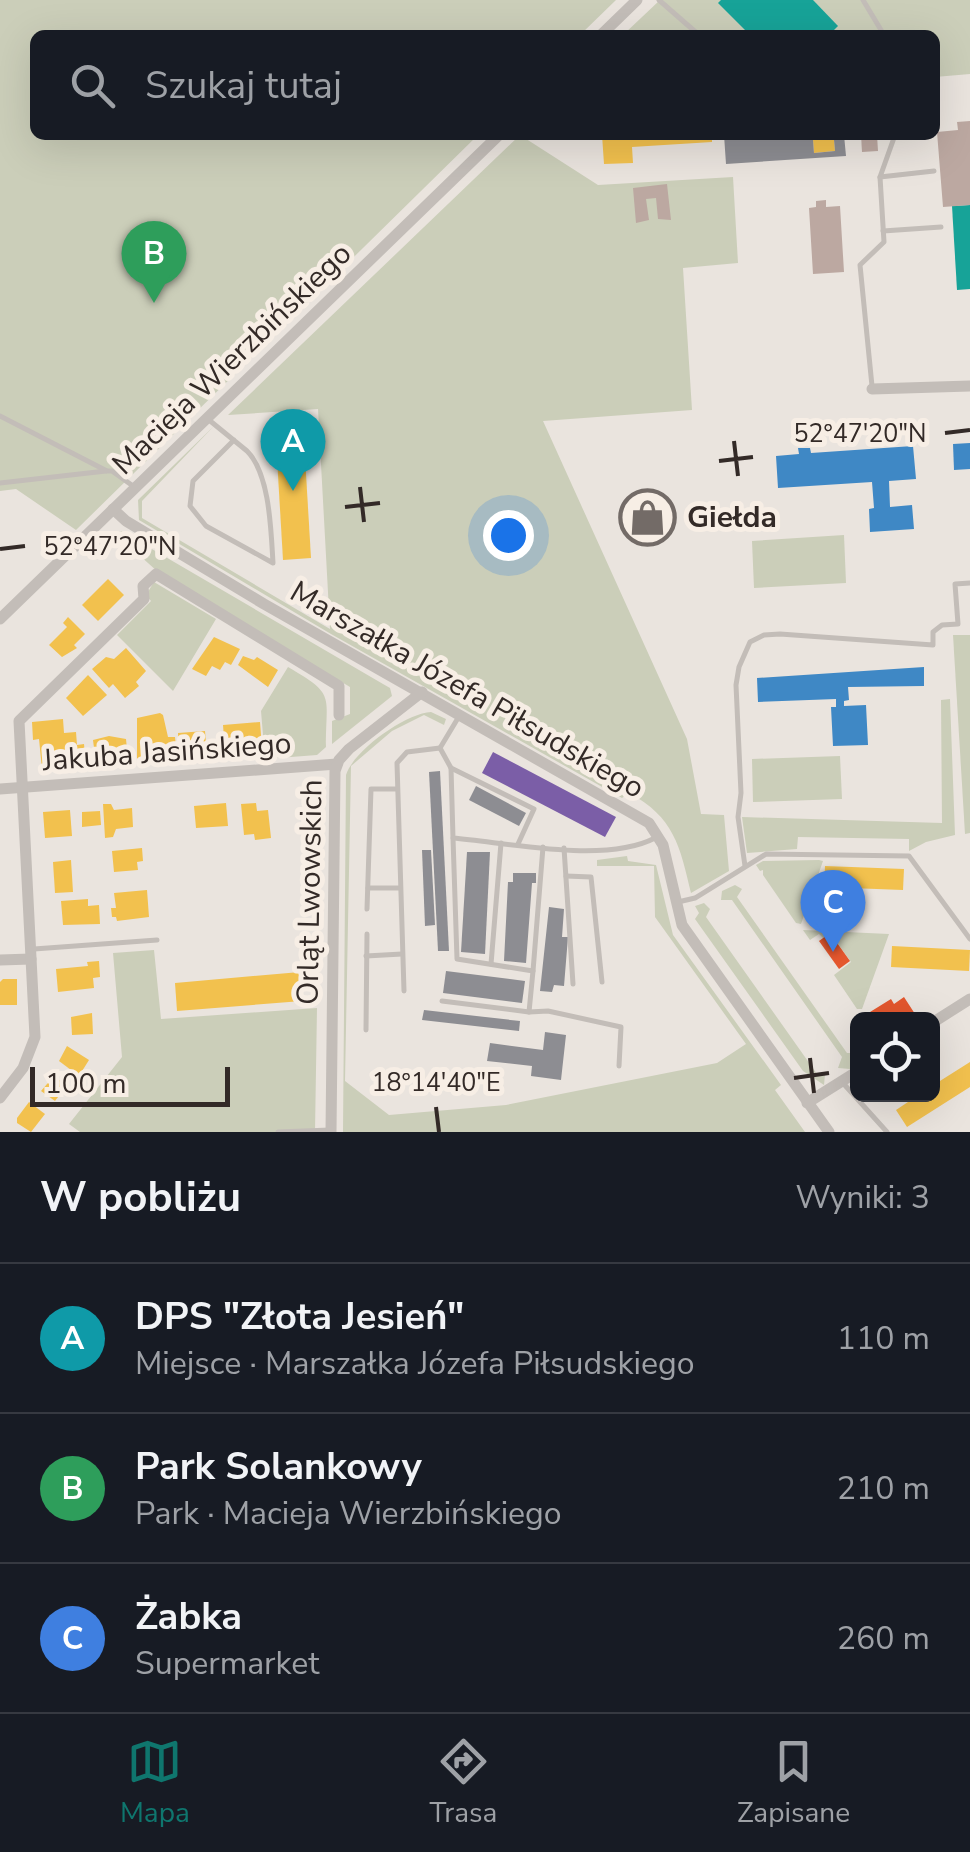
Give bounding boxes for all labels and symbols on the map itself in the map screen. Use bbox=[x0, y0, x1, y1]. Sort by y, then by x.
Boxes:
pin: B bbox=[122, 220, 186, 303]
street label: Macieja Wierzbińskiego bbox=[103, 234, 361, 484]
pin: A bbox=[260, 408, 326, 491]
text: 52°47'20"N bbox=[793, 417, 927, 451]
shop icon: Giełda bbox=[618, 487, 678, 547]
place label: Giełda bbox=[687, 497, 777, 538]
your location bbox=[483, 510, 534, 561]
text: 52°47'20"N bbox=[43, 530, 177, 564]
street label: Marszałka Józefa Piłsudskiego bbox=[282, 572, 652, 808]
street label: Jakuba Jasińskiego bbox=[40, 723, 293, 781]
street label: Orląt Lwowskich bbox=[288, 779, 332, 1005]
pin: C bbox=[800, 870, 866, 952]
scale bar bbox=[30, 1062, 230, 1106]
text: 18°14'40"E bbox=[371, 1066, 501, 1100]

